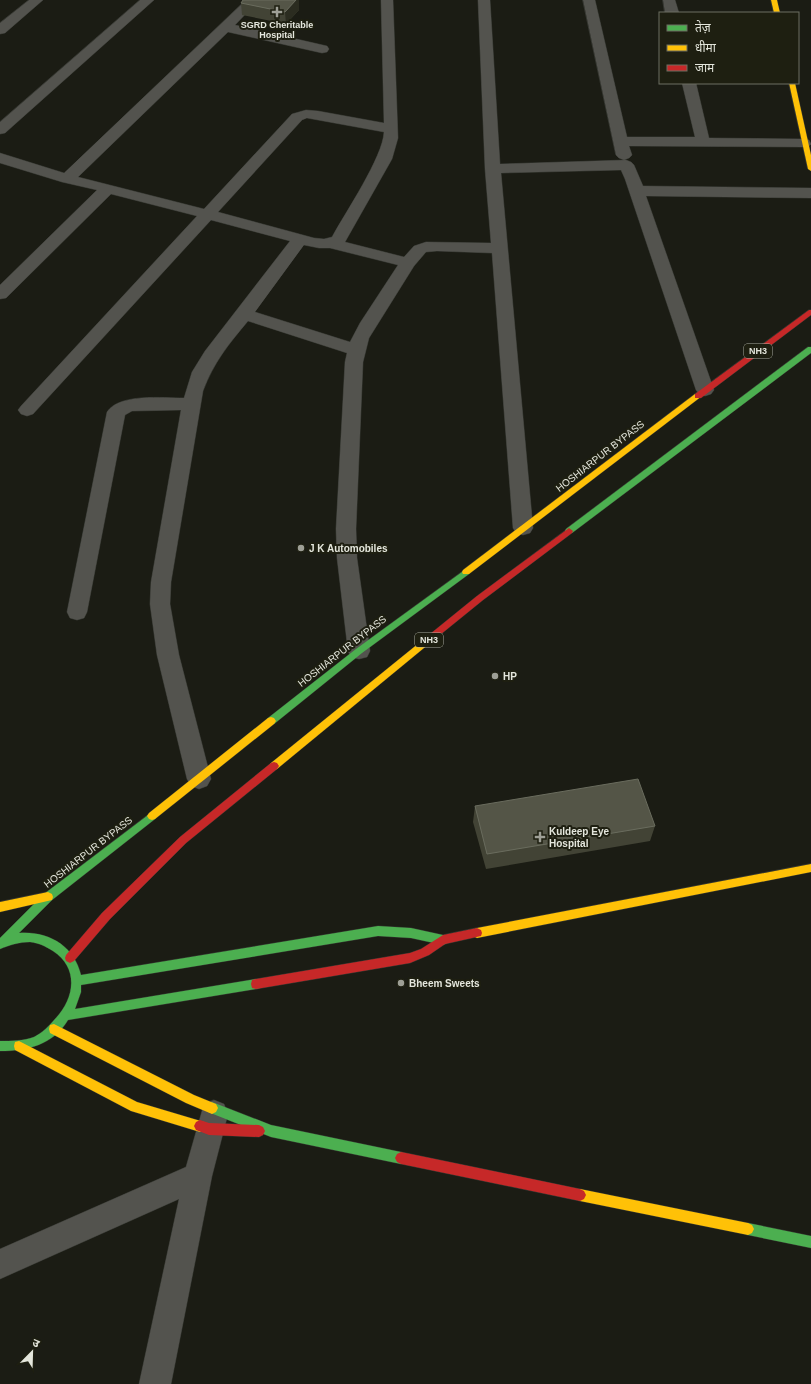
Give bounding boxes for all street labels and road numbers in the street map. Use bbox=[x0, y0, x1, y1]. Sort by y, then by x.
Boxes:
road number: NH3 bbox=[744, 344, 772, 358]
street label: HOSHIARPUR BYPASS bbox=[554, 418, 646, 494]
street label: HOSHIARPUR BYPASS bbox=[296, 613, 388, 689]
road number: NH3 bbox=[415, 633, 443, 647]
street label: HOSHIARPUR BYPASS bbox=[42, 814, 134, 890]

